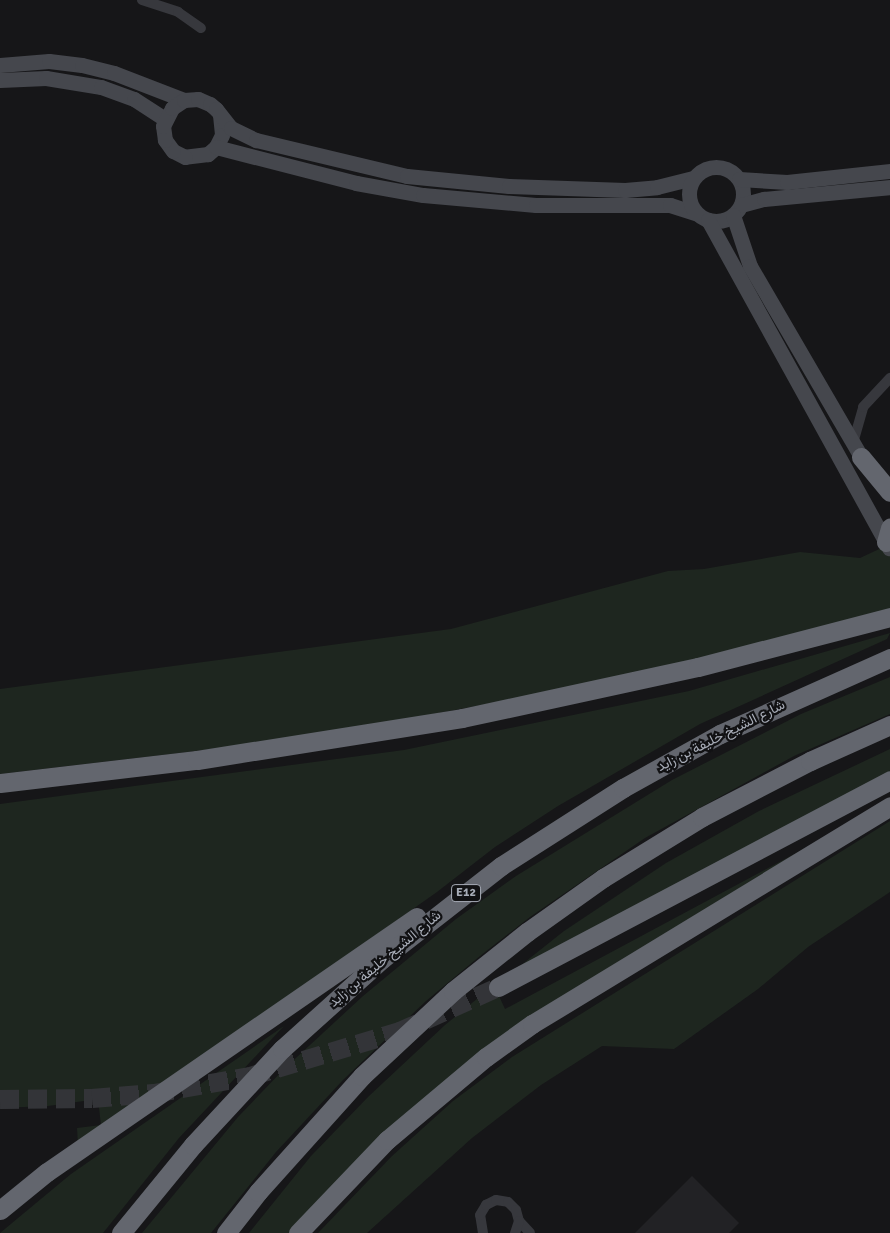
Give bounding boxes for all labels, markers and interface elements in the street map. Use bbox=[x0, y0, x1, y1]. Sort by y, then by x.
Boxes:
street label: شارع الشيخ خليفة بن زايد bbox=[654, 696, 788, 776]
road number: E12 bbox=[451, 884, 481, 902]
street label: شارع الشيخ خليفة بن زايد bbox=[325, 907, 445, 1011]

